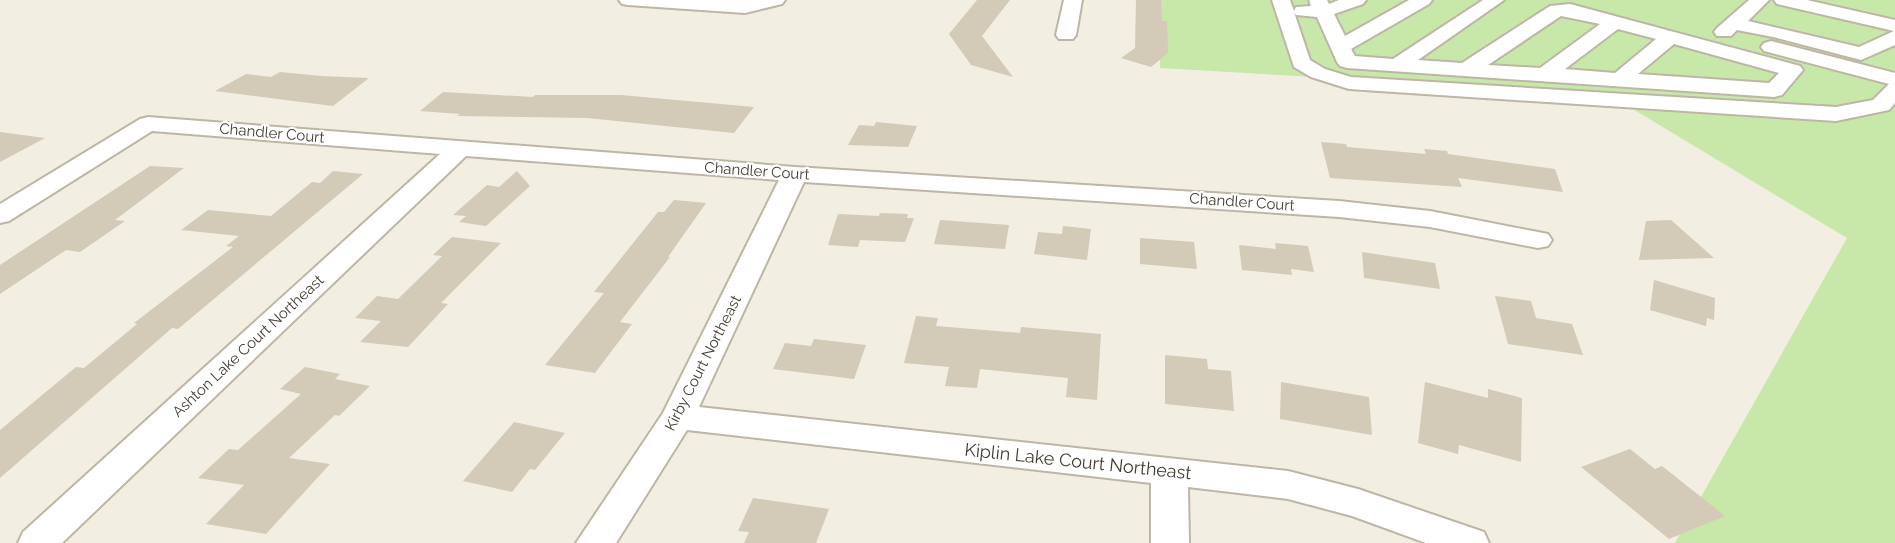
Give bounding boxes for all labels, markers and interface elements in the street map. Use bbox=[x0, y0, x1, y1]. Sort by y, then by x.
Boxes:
street label: Chandler Court bbox=[219, 119, 325, 147]
street label: Chandler Court bbox=[704, 158, 810, 184]
street label: Chandler Court bbox=[1189, 189, 1295, 215]
street label: Ashton Lake Court Northeast bbox=[169, 271, 327, 421]
street label: Kirby Court Northeast bbox=[661, 292, 745, 434]
street label: Kiplin Lake Court Northeast bbox=[963, 439, 1193, 483]

